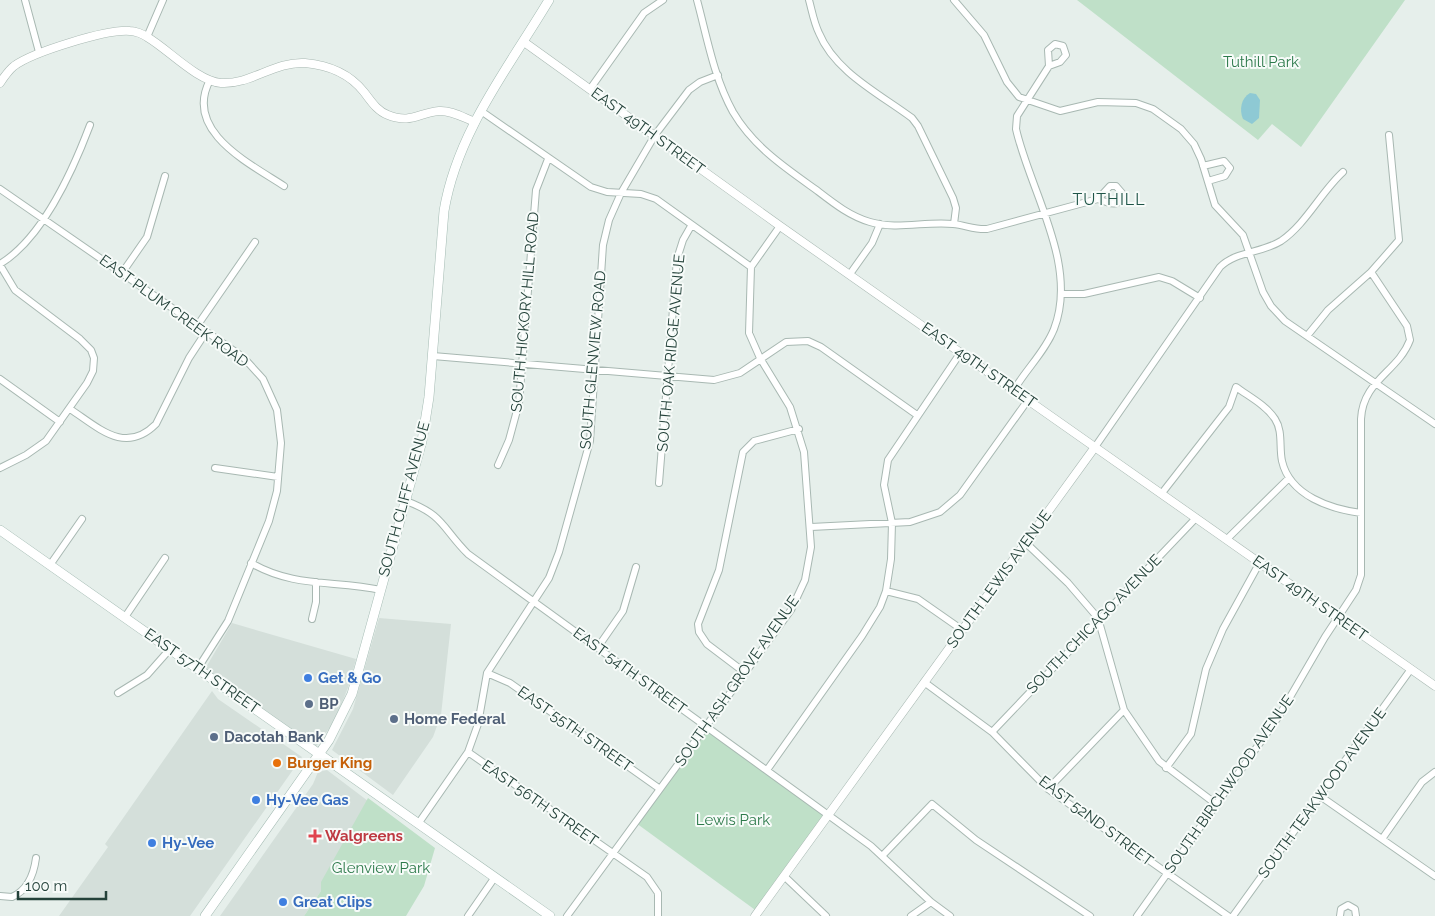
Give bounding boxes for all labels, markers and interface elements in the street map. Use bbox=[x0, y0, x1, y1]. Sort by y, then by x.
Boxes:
park label: Tuthill Park bbox=[1223, 53, 1299, 71]
street label: EAST 49TH STREET bbox=[588, 84, 708, 178]
district label: TUTHILL bbox=[1072, 190, 1146, 209]
street label: SOUTH HICKORY HILL ROAD bbox=[507, 211, 543, 413]
street label: EAST PLUM CREEK ROAD bbox=[96, 251, 252, 371]
street label: SOUTH OAK RIDGE AVENUE bbox=[653, 254, 689, 452]
street label: SOUTH GLENVIEW ROAD bbox=[576, 270, 610, 450]
street label: EAST 49TH STREET bbox=[918, 319, 1040, 411]
street label: SOUTH CLIFF AVENUE bbox=[375, 419, 433, 579]
street label: SOUTH LEWIS AVENUE bbox=[943, 507, 1055, 651]
street label: SOUTH CHICAGO AVENUE bbox=[1023, 551, 1165, 697]
street label: EAST 49TH STREET bbox=[1249, 552, 1371, 644]
street label: SOUTH ASH GROVE AVENUE bbox=[671, 592, 803, 770]
street label: EAST 54TH STREET bbox=[570, 624, 690, 718]
street label: EAST 57TH STREET bbox=[141, 625, 263, 717]
place label: Get & Go bbox=[318, 669, 381, 687]
marker: Get & Go bbox=[302, 672, 314, 684]
street label: EAST 55TH STREET bbox=[514, 683, 636, 775]
street label: SOUTH BIRCHWOOD AVENUE bbox=[1161, 692, 1297, 876]
place label: BP bbox=[319, 695, 339, 713]
marker: BP bbox=[303, 698, 315, 710]
street label: SOUTH TEAKWOOD AVENUE bbox=[1254, 704, 1390, 882]
place label: Home Federal bbox=[404, 710, 506, 728]
marker: Home Federal bbox=[388, 713, 400, 725]
place label: Dacotah Bank bbox=[224, 728, 325, 746]
marker: Dacotah Bank bbox=[208, 731, 220, 743]
place label: Burger King bbox=[287, 754, 372, 772]
street label: EAST 56TH STREET bbox=[479, 756, 601, 850]
marker: Burger King bbox=[271, 757, 283, 769]
street label: EAST 52ND STREET bbox=[1035, 772, 1157, 870]
place label: Hy-Vee Gas bbox=[266, 791, 349, 809]
marker: Hy-Vee Gas bbox=[250, 794, 262, 806]
park label: Lewis Park bbox=[696, 811, 770, 829]
place label: Walgreens bbox=[325, 827, 403, 845]
marker: Walgreens bbox=[309, 830, 321, 842]
place label: Hy-Vee bbox=[162, 834, 214, 852]
marker: Hy-Vee bbox=[146, 837, 158, 849]
park label: Glenview Park bbox=[332, 859, 430, 877]
scale bar bbox=[18, 868, 105, 900]
text: 100 m bbox=[25, 877, 67, 895]
place label: Great Clips bbox=[293, 893, 372, 911]
marker: Great Clips bbox=[277, 896, 289, 908]

